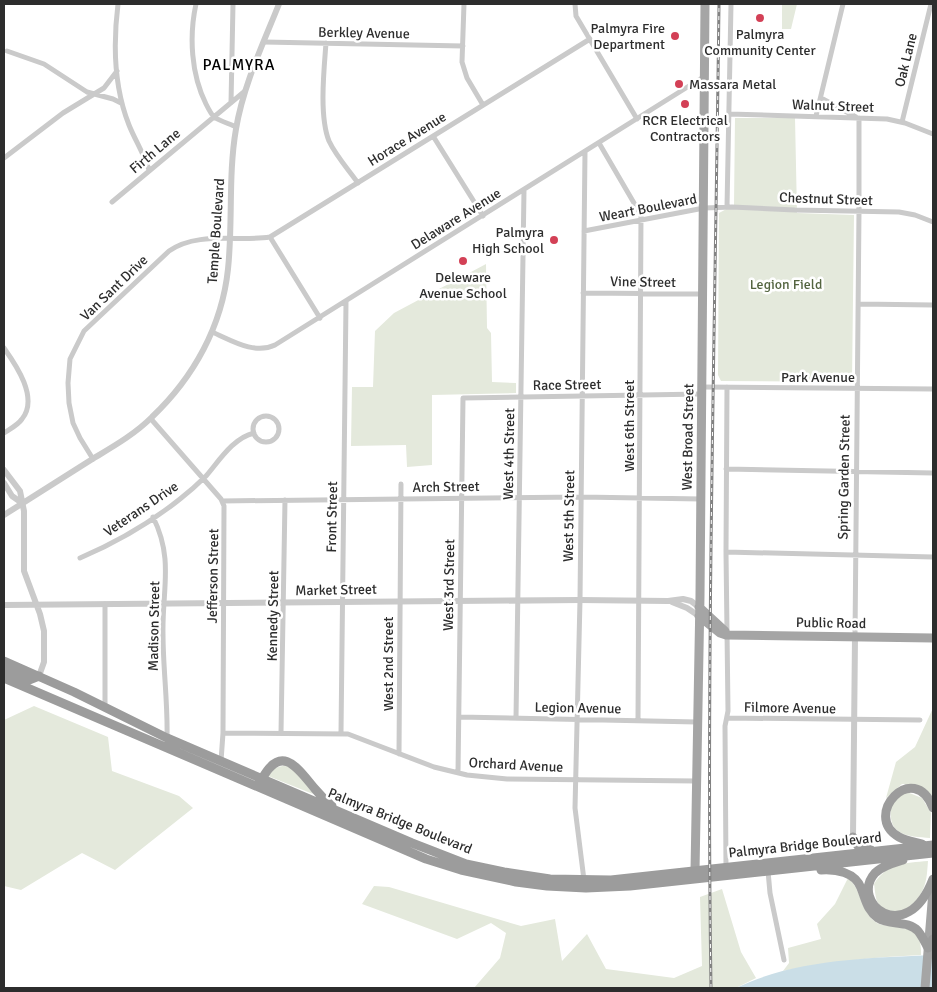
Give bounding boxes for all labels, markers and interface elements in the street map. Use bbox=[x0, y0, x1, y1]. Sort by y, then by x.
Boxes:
marker: Palmyra Community Center bbox=[754, 12, 766, 24]
place label: Palmyra Fire Department bbox=[590, 20, 665, 53]
street label: Berkley Avenue bbox=[318, 24, 410, 42]
place label: Palmyra Community Center bbox=[704, 26, 817, 59]
marker: Palmyra Fire Department bbox=[669, 30, 681, 42]
street label: Oak Lane bbox=[891, 31, 921, 89]
district label: PALMYRA bbox=[202, 55, 276, 75]
place label: Massara Metal bbox=[689, 76, 776, 93]
marker: Massara Metal bbox=[673, 78, 685, 90]
street label: Walnut Street bbox=[792, 96, 875, 116]
marker: RCR Electrical Contractors bbox=[679, 98, 691, 110]
street label: Horace Avenue bbox=[365, 108, 449, 170]
place label: RCR Electrical Contractors bbox=[642, 112, 728, 145]
street label: Firth Lane bbox=[126, 125, 184, 177]
street label: Temple Boulevard bbox=[204, 178, 228, 284]
street label: Delaware Avenue bbox=[408, 185, 504, 253]
street label: Chestnut Street bbox=[779, 189, 873, 209]
street label: Weart Boulevard bbox=[598, 190, 698, 226]
place label: Palmyra High School bbox=[472, 224, 544, 257]
marker: Palmyra High School bbox=[548, 234, 560, 246]
street label: Van Sant Drive bbox=[77, 252, 151, 324]
marker: Deleware Avenue School bbox=[457, 255, 469, 267]
place label: Deleware Avenue School bbox=[419, 269, 507, 302]
street label: Vine Street bbox=[610, 273, 676, 291]
park label: Legion Field bbox=[750, 276, 822, 293]
street label: Park Avenue bbox=[781, 369, 855, 386]
street label: Race Street bbox=[533, 376, 601, 394]
street label: West 6th Street bbox=[621, 380, 638, 472]
street label: West Broad Street bbox=[679, 383, 697, 491]
street label: West 4th Street bbox=[500, 408, 518, 500]
street label: Spring Garden Street bbox=[834, 414, 854, 540]
street label: West 5th Street bbox=[560, 470, 578, 562]
street label: Veterans Drive bbox=[100, 478, 182, 540]
street label: Arch Street bbox=[412, 478, 480, 496]
street label: Front Street bbox=[323, 481, 341, 553]
street label: Jefferson Street bbox=[204, 528, 222, 624]
street label: West 3rd Street bbox=[440, 539, 458, 631]
street label: Kennedy Street bbox=[264, 570, 282, 662]
street label: Madison Street bbox=[145, 581, 163, 671]
street label: Market Street bbox=[295, 581, 377, 599]
street label: Public Road bbox=[796, 614, 866, 632]
street label: West 2nd Street bbox=[380, 617, 397, 711]
street label: Legion Avenue bbox=[534, 699, 622, 717]
street label: Filmore Avenue bbox=[744, 699, 836, 717]
street label: Orchard Avenue bbox=[468, 754, 564, 776]
street label: Palmyra Bridge Boulevard bbox=[325, 784, 475, 858]
street label: Palmyra Bridge Boulevard bbox=[728, 828, 882, 862]

